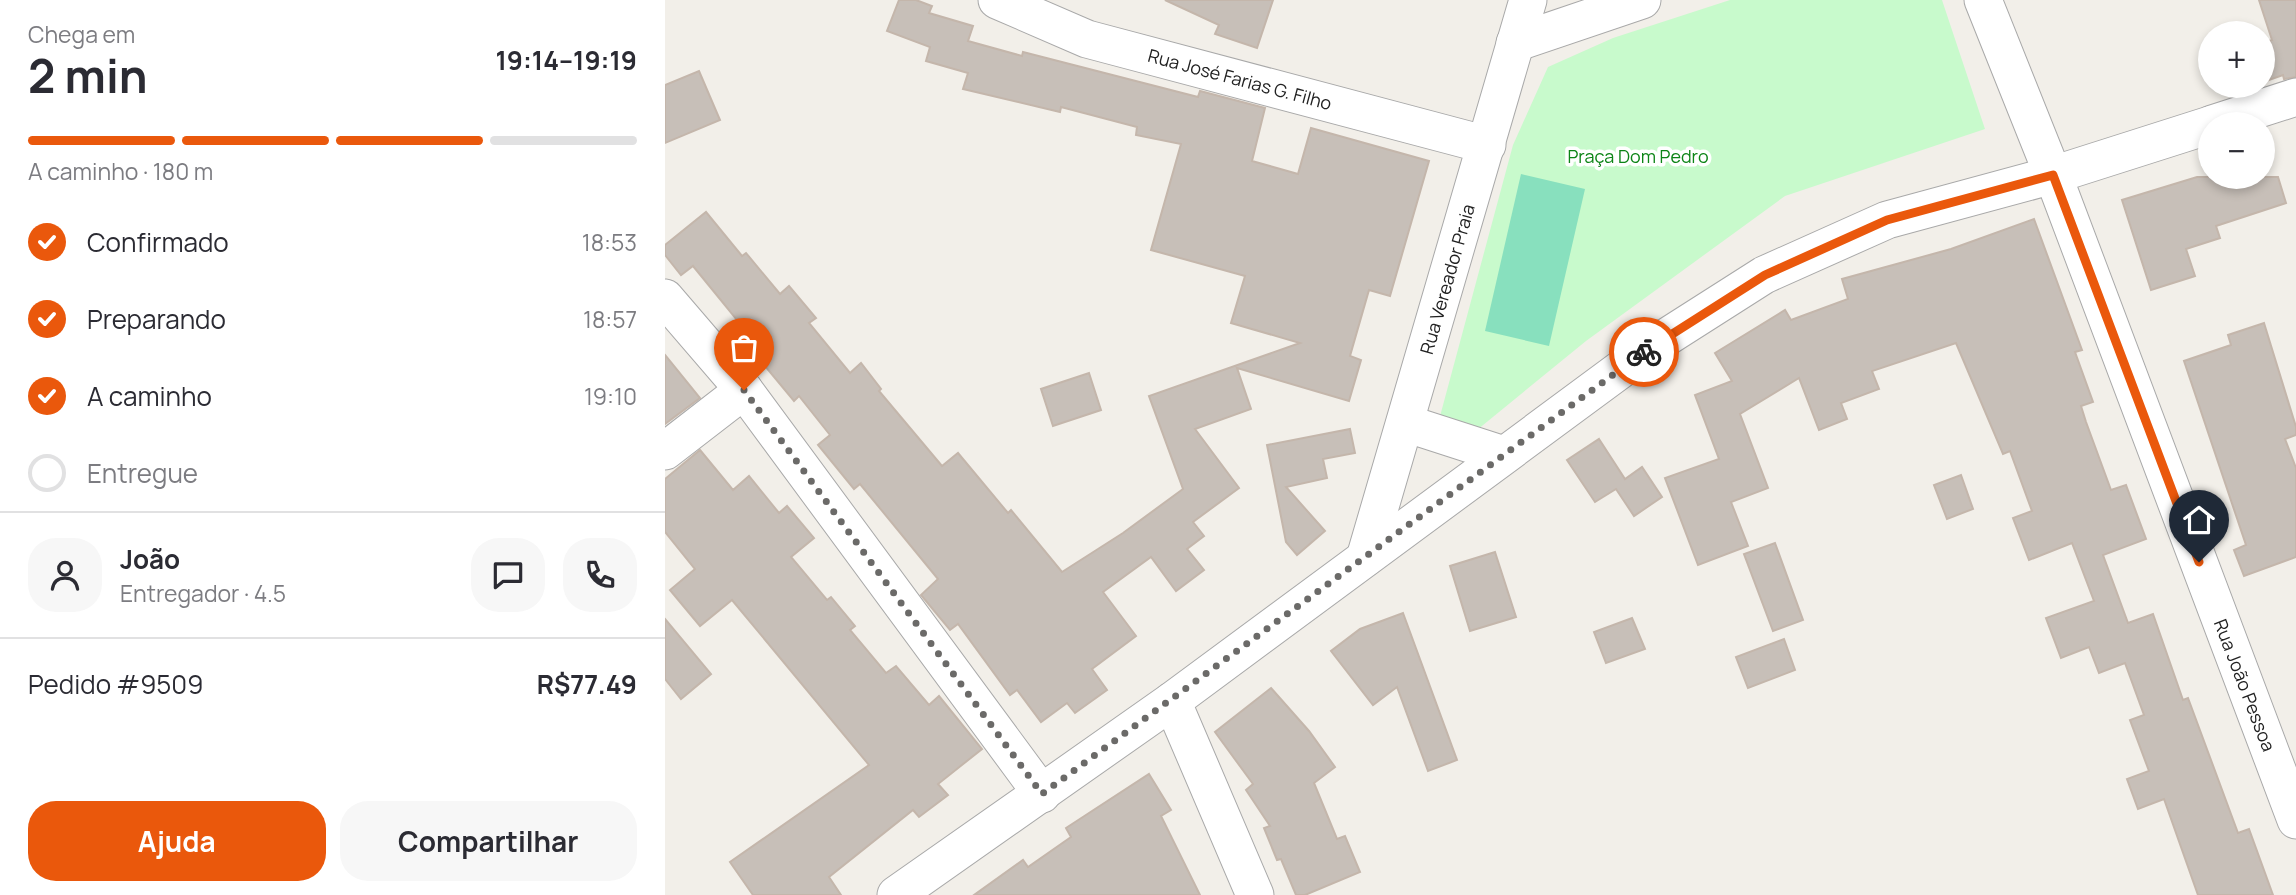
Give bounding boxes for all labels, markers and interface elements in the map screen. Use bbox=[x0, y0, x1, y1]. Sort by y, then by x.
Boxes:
text: Chega em bbox=[28, 18, 135, 50]
map controls bbox=[2198, 21, 2275, 189]
button: + bbox=[2198, 21, 2275, 98]
text: 19:14–19:19 bbox=[495, 42, 637, 78]
street label: Rua José Farias G. Filho bbox=[1145, 43, 1335, 115]
text: 2 min bbox=[28, 44, 148, 107]
button: − bbox=[2198, 112, 2275, 189]
park label: Praça Dom Pedro bbox=[1567, 144, 1709, 168]
text: A caminho · 180 m bbox=[28, 155, 213, 187]
street label: Rua Vereador Praia bbox=[1414, 201, 1480, 357]
icon: check bbox=[28, 223, 66, 261]
text: Confirmado bbox=[87, 224, 229, 260]
text: 18:53 bbox=[582, 226, 637, 258]
icon: check bbox=[28, 300, 66, 338]
text: Preparando bbox=[87, 301, 226, 337]
text: 18:57 bbox=[583, 303, 637, 335]
courier bbox=[1609, 317, 1679, 387]
pin bbox=[714, 318, 774, 390]
icon: bag bbox=[725, 329, 763, 367]
icon: bike bbox=[1625, 333, 1663, 371]
icon: check bbox=[28, 377, 66, 415]
text: A caminho bbox=[87, 378, 212, 414]
text: 19:10 bbox=[584, 380, 637, 412]
text: Entregue bbox=[87, 455, 198, 491]
pin bbox=[2169, 490, 2229, 562]
icon: home bbox=[2180, 501, 2218, 539]
button: person bbox=[28, 538, 102, 612]
button: chat bbox=[471, 538, 545, 612]
button: phone bbox=[563, 538, 637, 612]
text: João bbox=[120, 541, 180, 577]
text: Entregador · 4.5 bbox=[120, 577, 286, 609]
street label: Rua João Pessoa bbox=[2209, 615, 2281, 755]
text: Pedido #9509 bbox=[28, 666, 203, 702]
text: R$77.49 bbox=[537, 666, 637, 702]
button: Ajuda bbox=[28, 801, 326, 881]
button: Compartilhar bbox=[340, 801, 637, 881]

